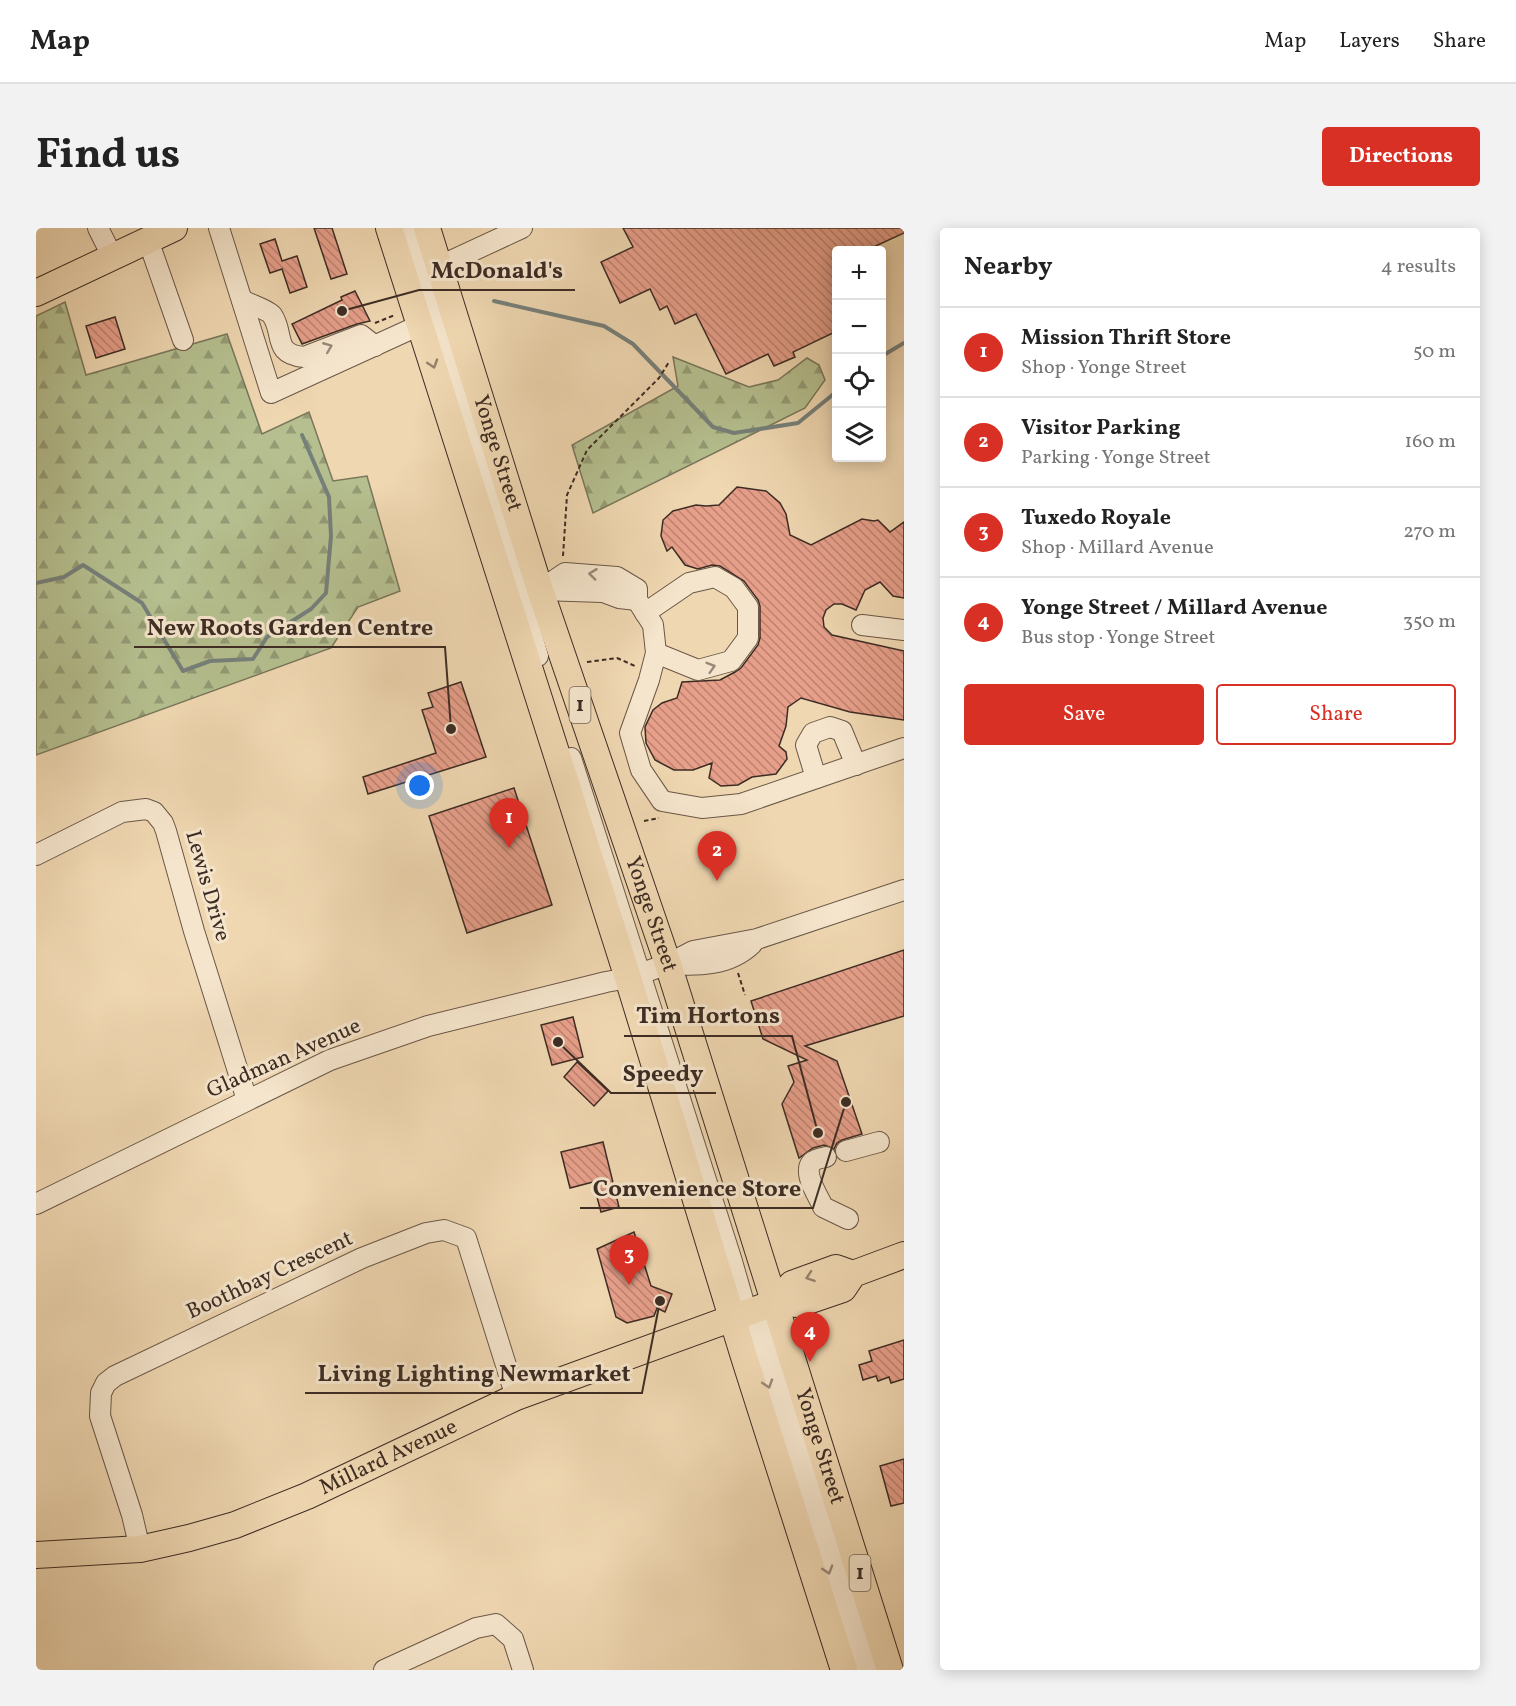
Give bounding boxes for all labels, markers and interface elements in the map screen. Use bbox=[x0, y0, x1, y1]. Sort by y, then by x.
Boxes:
text: Map bbox=[30, 22, 90, 61]
text: Map bbox=[1264, 27, 1306, 56]
text: Layers bbox=[1339, 27, 1400, 56]
text: Share bbox=[1433, 27, 1486, 56]
text: Find us bbox=[36, 127, 180, 186]
button: Directions bbox=[1322, 127, 1480, 186]
map controls bbox=[832, 246, 886, 462]
button: + bbox=[832, 246, 886, 300]
callout: McDonald's bbox=[419, 248, 575, 290]
text: Nearby bbox=[964, 249, 1053, 285]
text: 4 results bbox=[1381, 253, 1456, 281]
text: McDonald's bbox=[431, 255, 563, 289]
button: − bbox=[832, 300, 886, 354]
text: Mission Thrift Store bbox=[1021, 323, 1231, 354]
text: 1 bbox=[979, 338, 988, 366]
text: 50 m bbox=[1413, 338, 1456, 366]
one-way arrow bbox=[321, 342, 332, 354]
button: locate bbox=[832, 354, 886, 408]
text: Shop · Yonge Street bbox=[1021, 354, 1187, 382]
one-way arrow bbox=[426, 358, 438, 369]
street label: Yonge Street bbox=[465, 391, 530, 516]
button: layers bbox=[832, 408, 886, 462]
text: Visitor Parking bbox=[1021, 413, 1181, 444]
text: 2 bbox=[978, 428, 989, 456]
text: 160 m bbox=[1404, 428, 1456, 456]
text: Parking · Yonge Street bbox=[1021, 444, 1211, 472]
text: Tuxedo Royale bbox=[1021, 503, 1171, 534]
text: 3 bbox=[978, 518, 989, 546]
text: 270 m bbox=[1403, 518, 1456, 546]
text: Shop · Millard Avenue bbox=[1021, 534, 1214, 562]
one-way arrow bbox=[588, 569, 598, 581]
text: Yonge Street / Millard Avenue bbox=[1021, 593, 1327, 624]
callout: New Roots Garden Centre bbox=[134, 605, 445, 647]
text: 4 bbox=[977, 608, 990, 636]
text: 350 m bbox=[1403, 608, 1456, 636]
text: New Roots Garden Centre bbox=[147, 612, 433, 646]
text: Bus stop · Yonge Street bbox=[1021, 624, 1216, 652]
one-way arrow bbox=[705, 662, 716, 674]
button: Save bbox=[964, 684, 1204, 745]
button: Share bbox=[1216, 684, 1456, 745]
road number: 1 bbox=[570, 687, 590, 723]
your location bbox=[405, 771, 434, 800]
pin: 1 bbox=[490, 798, 528, 848]
street label: Lewis Drive bbox=[176, 827, 238, 945]
pin: 2 bbox=[698, 832, 736, 881]
street label: Yonge Street bbox=[617, 852, 685, 976]
callout: Tim Hortons bbox=[624, 994, 792, 1036]
text: Tim Hortons bbox=[636, 1000, 780, 1034]
street label: Gladman Avenue bbox=[202, 1011, 366, 1107]
callout: Speedy bbox=[611, 1051, 716, 1093]
text: Speedy bbox=[622, 1058, 704, 1092]
callout: Convenience Store bbox=[580, 1166, 813, 1208]
text: Convenience Store bbox=[593, 1173, 801, 1207]
street label: Boothbay Crescent bbox=[182, 1224, 359, 1328]
pin: 3 bbox=[610, 1236, 648, 1285]
one-way arrow bbox=[805, 1270, 816, 1283]
pin: 4 bbox=[790, 1312, 830, 1362]
callout: Living Lighting Newmarket bbox=[305, 1351, 642, 1393]
text: Living Lighting Newmarket bbox=[318, 1358, 630, 1392]
one-way arrow bbox=[761, 1378, 773, 1389]
street label: Yonge Street bbox=[787, 1384, 853, 1509]
street label: Millard Avenue bbox=[314, 1411, 463, 1503]
road number: 1 bbox=[850, 1555, 870, 1591]
one-way arrow bbox=[821, 1564, 833, 1575]

